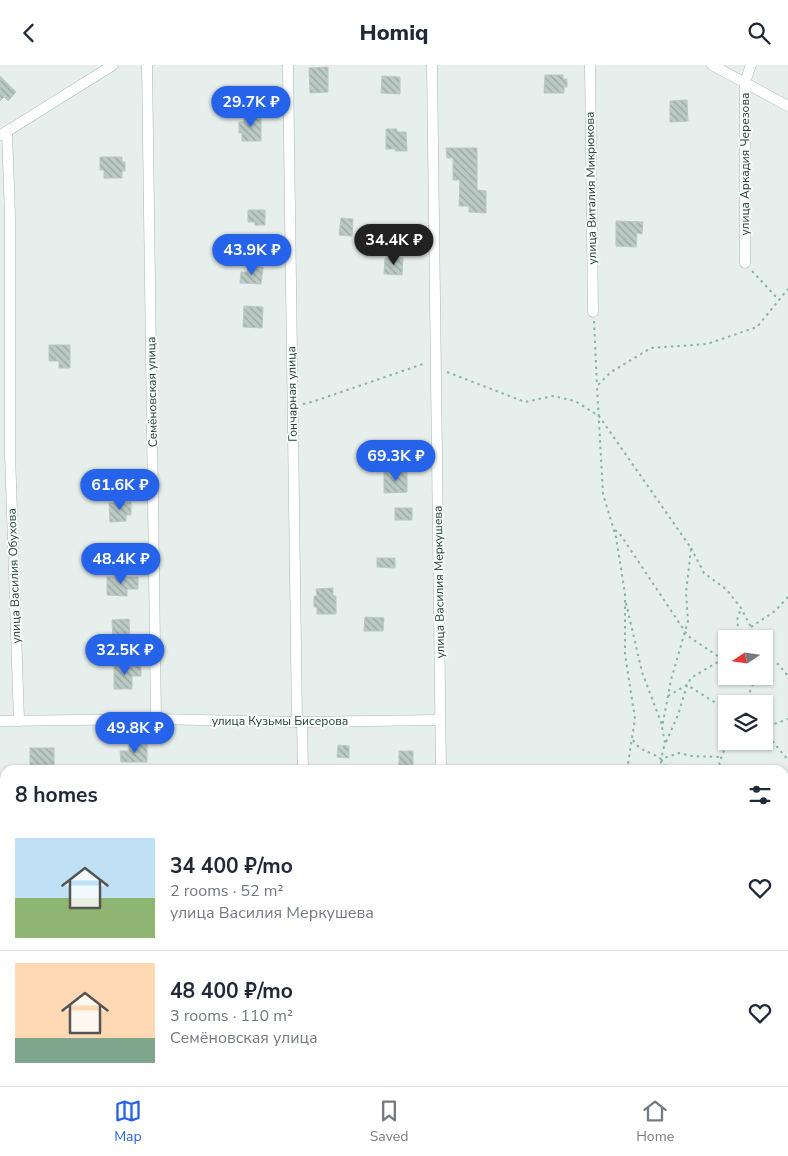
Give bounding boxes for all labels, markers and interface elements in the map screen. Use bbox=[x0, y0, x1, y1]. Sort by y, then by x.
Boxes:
text: Homiq bbox=[360, 18, 429, 48]
icon: back bbox=[15, 19, 43, 47]
icon: search bbox=[745, 19, 773, 47]
pin: 29.7K ₽ bbox=[205, 85, 297, 128]
text: 29.7K ₽ bbox=[222, 91, 280, 113]
street label: улица Аркадия Черезова bbox=[737, 93, 753, 235]
street label: улица Виталия Микрюкова bbox=[582, 111, 600, 265]
pin: 34.4K ₽ bbox=[348, 223, 440, 266]
text: 34.4K ₽ bbox=[365, 229, 423, 251]
pin: 43.9K ₽ bbox=[206, 233, 298, 276]
text: 43.9K ₽ bbox=[223, 239, 281, 261]
street label: Семёновская улица bbox=[143, 336, 161, 448]
street label: Гончарная улица bbox=[283, 346, 301, 442]
pin: 69.3K ₽ bbox=[350, 439, 442, 482]
text: 69.3K ₽ bbox=[367, 445, 425, 467]
pin: 61.6K ₽ bbox=[74, 469, 166, 511]
text: 61.6K ₽ bbox=[91, 474, 149, 496]
street label: улица Василия Меркушева bbox=[430, 505, 448, 659]
street label: улица Василия Обухова bbox=[4, 508, 24, 644]
pin: 48.4K ₽ bbox=[75, 543, 167, 585]
text: 48.4K ₽ bbox=[92, 548, 150, 570]
north arrow bbox=[718, 630, 772, 685]
map controls bbox=[718, 630, 773, 750]
pin: 32.5K ₽ bbox=[79, 633, 171, 676]
text: 32.5K ₽ bbox=[96, 639, 154, 661]
button: layers bbox=[718, 695, 773, 750]
pin: 49.8K ₽ bbox=[89, 711, 181, 754]
street label: улица Кузьмы Бисерова bbox=[212, 713, 348, 729]
text: 49.8K ₽ bbox=[106, 717, 164, 739]
text: 8 homes bbox=[15, 781, 98, 809]
icon: filters bbox=[746, 781, 774, 809]
text: 34 400 ₽/mo bbox=[170, 852, 293, 880]
icon: home bbox=[55, 858, 115, 918]
icon: heart bbox=[746, 874, 774, 902]
text: 2 rooms · 52 m² bbox=[170, 880, 283, 902]
text: улица Василия Меркушева bbox=[170, 902, 374, 924]
text: 48 400 ₽/mo bbox=[170, 977, 293, 1005]
icon: home bbox=[55, 983, 115, 1043]
icon: heart bbox=[746, 999, 774, 1027]
text: 3 rooms · 110 m² bbox=[170, 1005, 293, 1027]
text: Семёновская улица bbox=[170, 1027, 318, 1049]
tab: Map bbox=[114, 1097, 142, 1146]
tab: Saved bbox=[370, 1097, 408, 1146]
tab: Home bbox=[636, 1097, 674, 1146]

